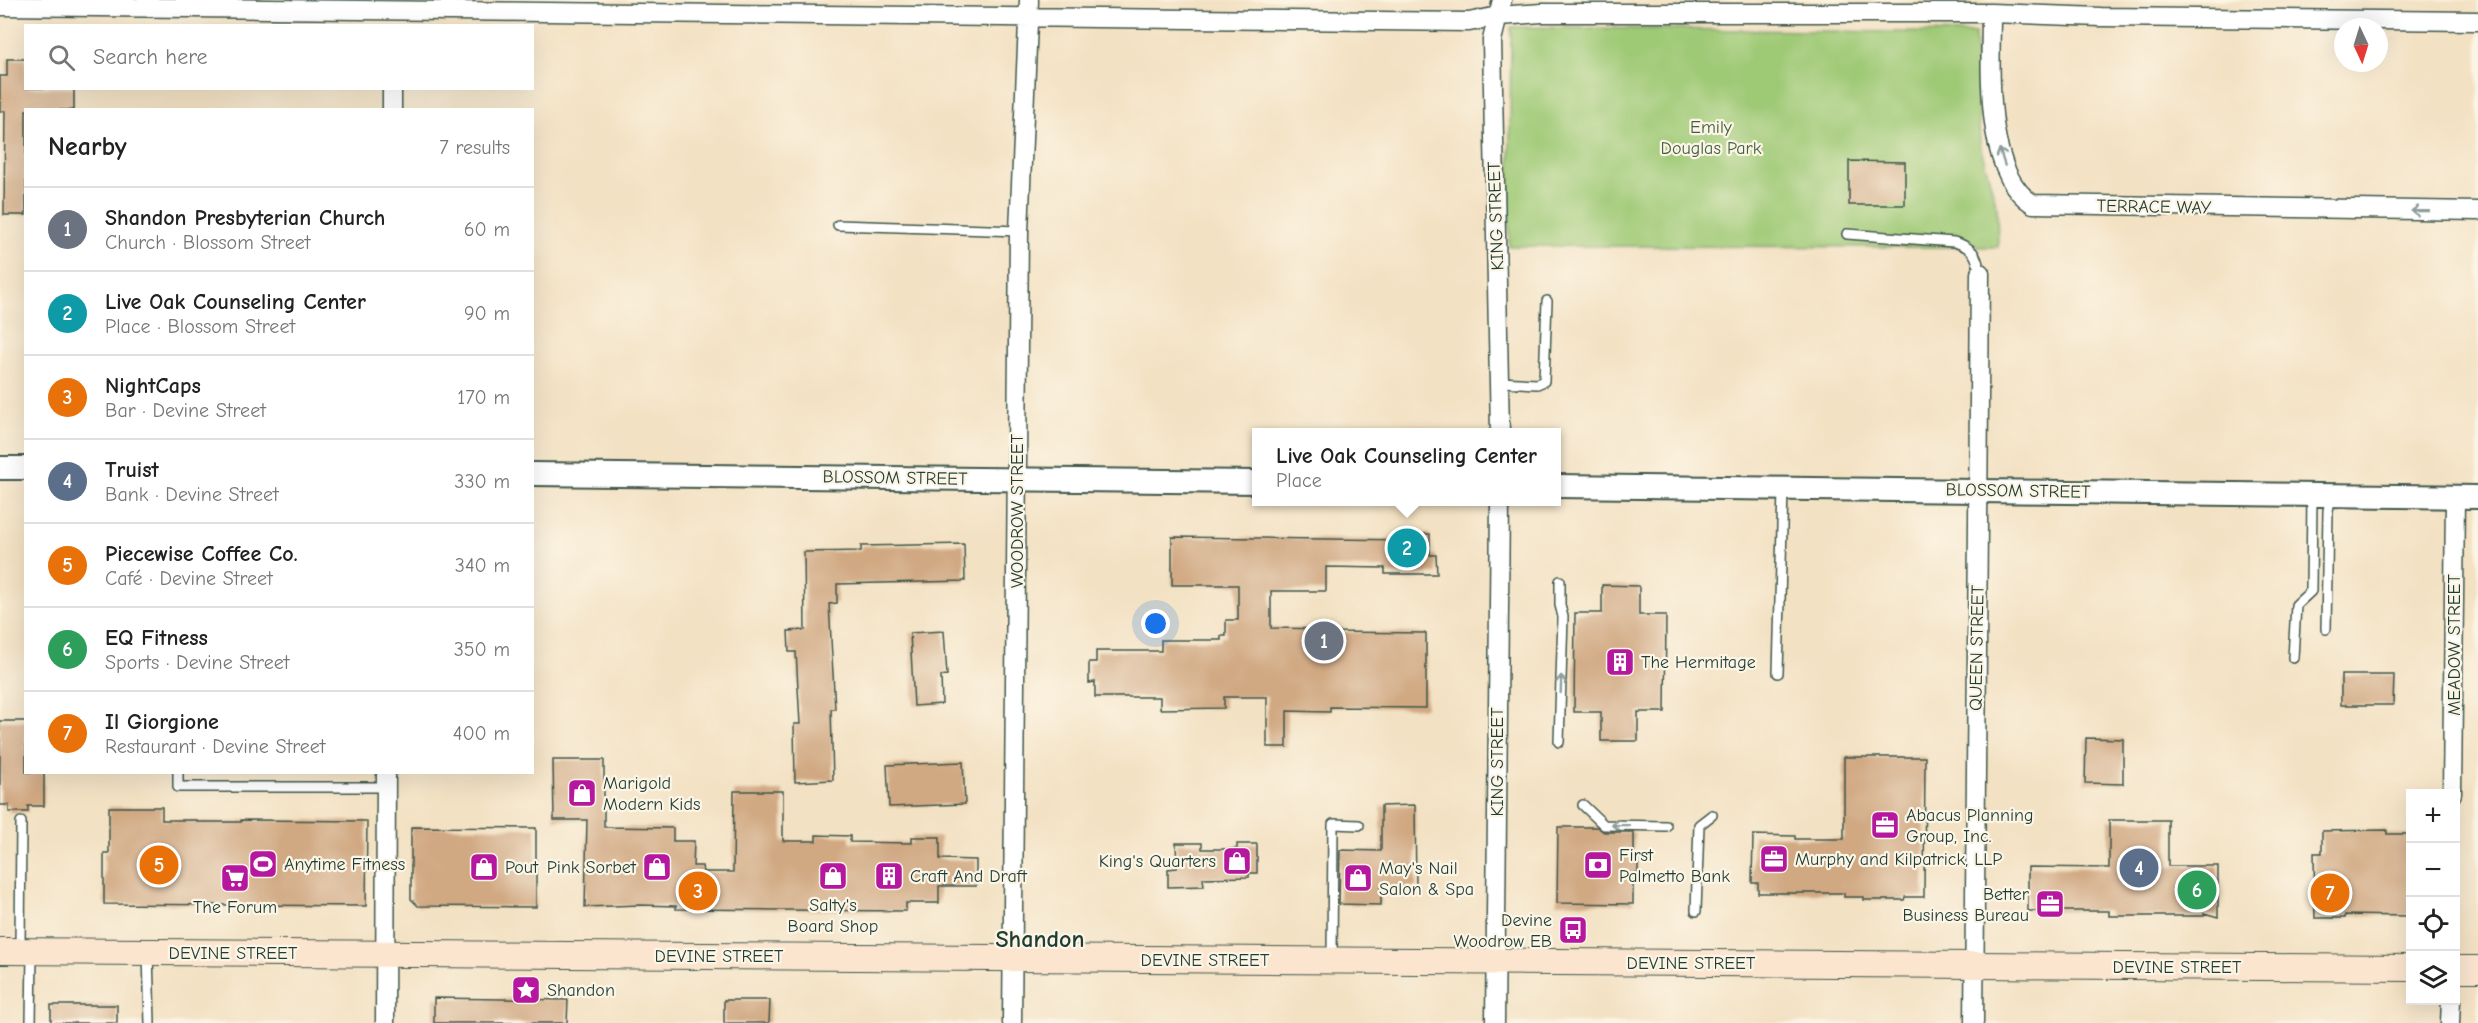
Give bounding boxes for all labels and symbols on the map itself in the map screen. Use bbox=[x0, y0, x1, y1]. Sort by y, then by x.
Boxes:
north arrow bbox=[2334, 18, 2388, 72]
park label: Emily Douglas Park bbox=[1661, 117, 1762, 159]
one-way arrow bbox=[1996, 148, 2007, 167]
street label: KING STREET bbox=[1484, 161, 1508, 271]
street label: TERRACE WAY bbox=[2096, 195, 2212, 219]
one-way arrow bbox=[2410, 205, 2430, 216]
street label: WOODROW STREET bbox=[1007, 433, 1028, 588]
street label: BLOSSOM STREET bbox=[822, 466, 968, 490]
street label: BLOSSOM STREET bbox=[1945, 479, 2091, 503]
pin: 2 bbox=[1388, 526, 1426, 570]
street label: MEADOW STREET bbox=[2444, 574, 2465, 716]
street label: QUEEN STREET bbox=[1965, 584, 1989, 711]
your location bbox=[1141, 609, 1170, 638]
pin: 1 bbox=[1304, 618, 1344, 664]
building icon: The Hermitage bbox=[1604, 646, 1636, 678]
place label: The Hermitage bbox=[1641, 652, 1756, 673]
one-way arrow bbox=[1555, 674, 1566, 694]
street label: KING STREET bbox=[1487, 707, 1508, 817]
place label: Marigold Modern Kids bbox=[603, 773, 700, 815]
shop icon: Marigold Modern Kids bbox=[566, 777, 598, 809]
place label: Abacus Planning Group, Inc. bbox=[1906, 805, 2034, 847]
office icon: Abacus Planning Group, Inc. bbox=[1869, 809, 1901, 841]
one-way arrow bbox=[1611, 819, 1631, 831]
pin: 5 bbox=[140, 842, 178, 888]
office icon: Murphy and Kilpatrick, LLP bbox=[1758, 843, 1790, 875]
shop icon: King's Quarters bbox=[1221, 845, 1253, 877]
place label: First Palmetto Bank bbox=[1619, 845, 1730, 887]
pin: 4 bbox=[2120, 846, 2158, 890]
sports icon: Anytime Fitness bbox=[247, 848, 279, 880]
bank icon: First Palmetto Bank bbox=[1582, 849, 1614, 881]
place label: Murphy and Kilpatrick, LLP bbox=[1795, 849, 2002, 870]
shop icon: Pout bbox=[468, 851, 500, 883]
shop icon: Pink Sorbet bbox=[641, 851, 673, 883]
place label: King's Quarters bbox=[1099, 851, 1216, 872]
place label: Anytime Fitness bbox=[284, 854, 405, 875]
place label: Pout bbox=[505, 857, 539, 878]
place label: Pink Sorbet bbox=[547, 857, 637, 878]
place label: May's Nail Salon & Spa bbox=[1379, 858, 1474, 900]
shop icon: Salty's Board Shop bbox=[817, 860, 849, 892]
building icon: Craft And Draft bbox=[873, 860, 905, 892]
supermarket icon: The Forum bbox=[219, 862, 251, 894]
shop icon: May's Nail Salon & Spa bbox=[1342, 862, 1374, 894]
place label: Craft And Draft bbox=[910, 866, 1028, 887]
pin: 3 bbox=[678, 868, 718, 914]
pin: 6 bbox=[2178, 868, 2216, 912]
pin: 7 bbox=[2310, 870, 2350, 916]
place label: Better Business Bureau bbox=[1902, 884, 2030, 926]
office icon: Better Business Bureau bbox=[2034, 888, 2066, 920]
place label: Salty's Board Shop bbox=[788, 895, 878, 937]
place label: The Forum bbox=[193, 897, 277, 918]
place label: Devine Woodrow EB bbox=[1454, 910, 1552, 952]
bus stop icon: Devine Woodrow EB bbox=[1557, 914, 1589, 946]
district label: Shandon bbox=[996, 925, 1084, 953]
street label: DEVINE STREET bbox=[169, 943, 298, 964]
street label: DEVINE STREET bbox=[655, 946, 784, 967]
street label: DEVINE STREET bbox=[1141, 950, 1270, 971]
street label: DEVINE STREET bbox=[1627, 953, 1756, 974]
street label: DEVINE STREET bbox=[2113, 957, 2242, 978]
place icon: Shandon bbox=[510, 974, 542, 1006]
place label: Shandon bbox=[547, 980, 615, 1001]

